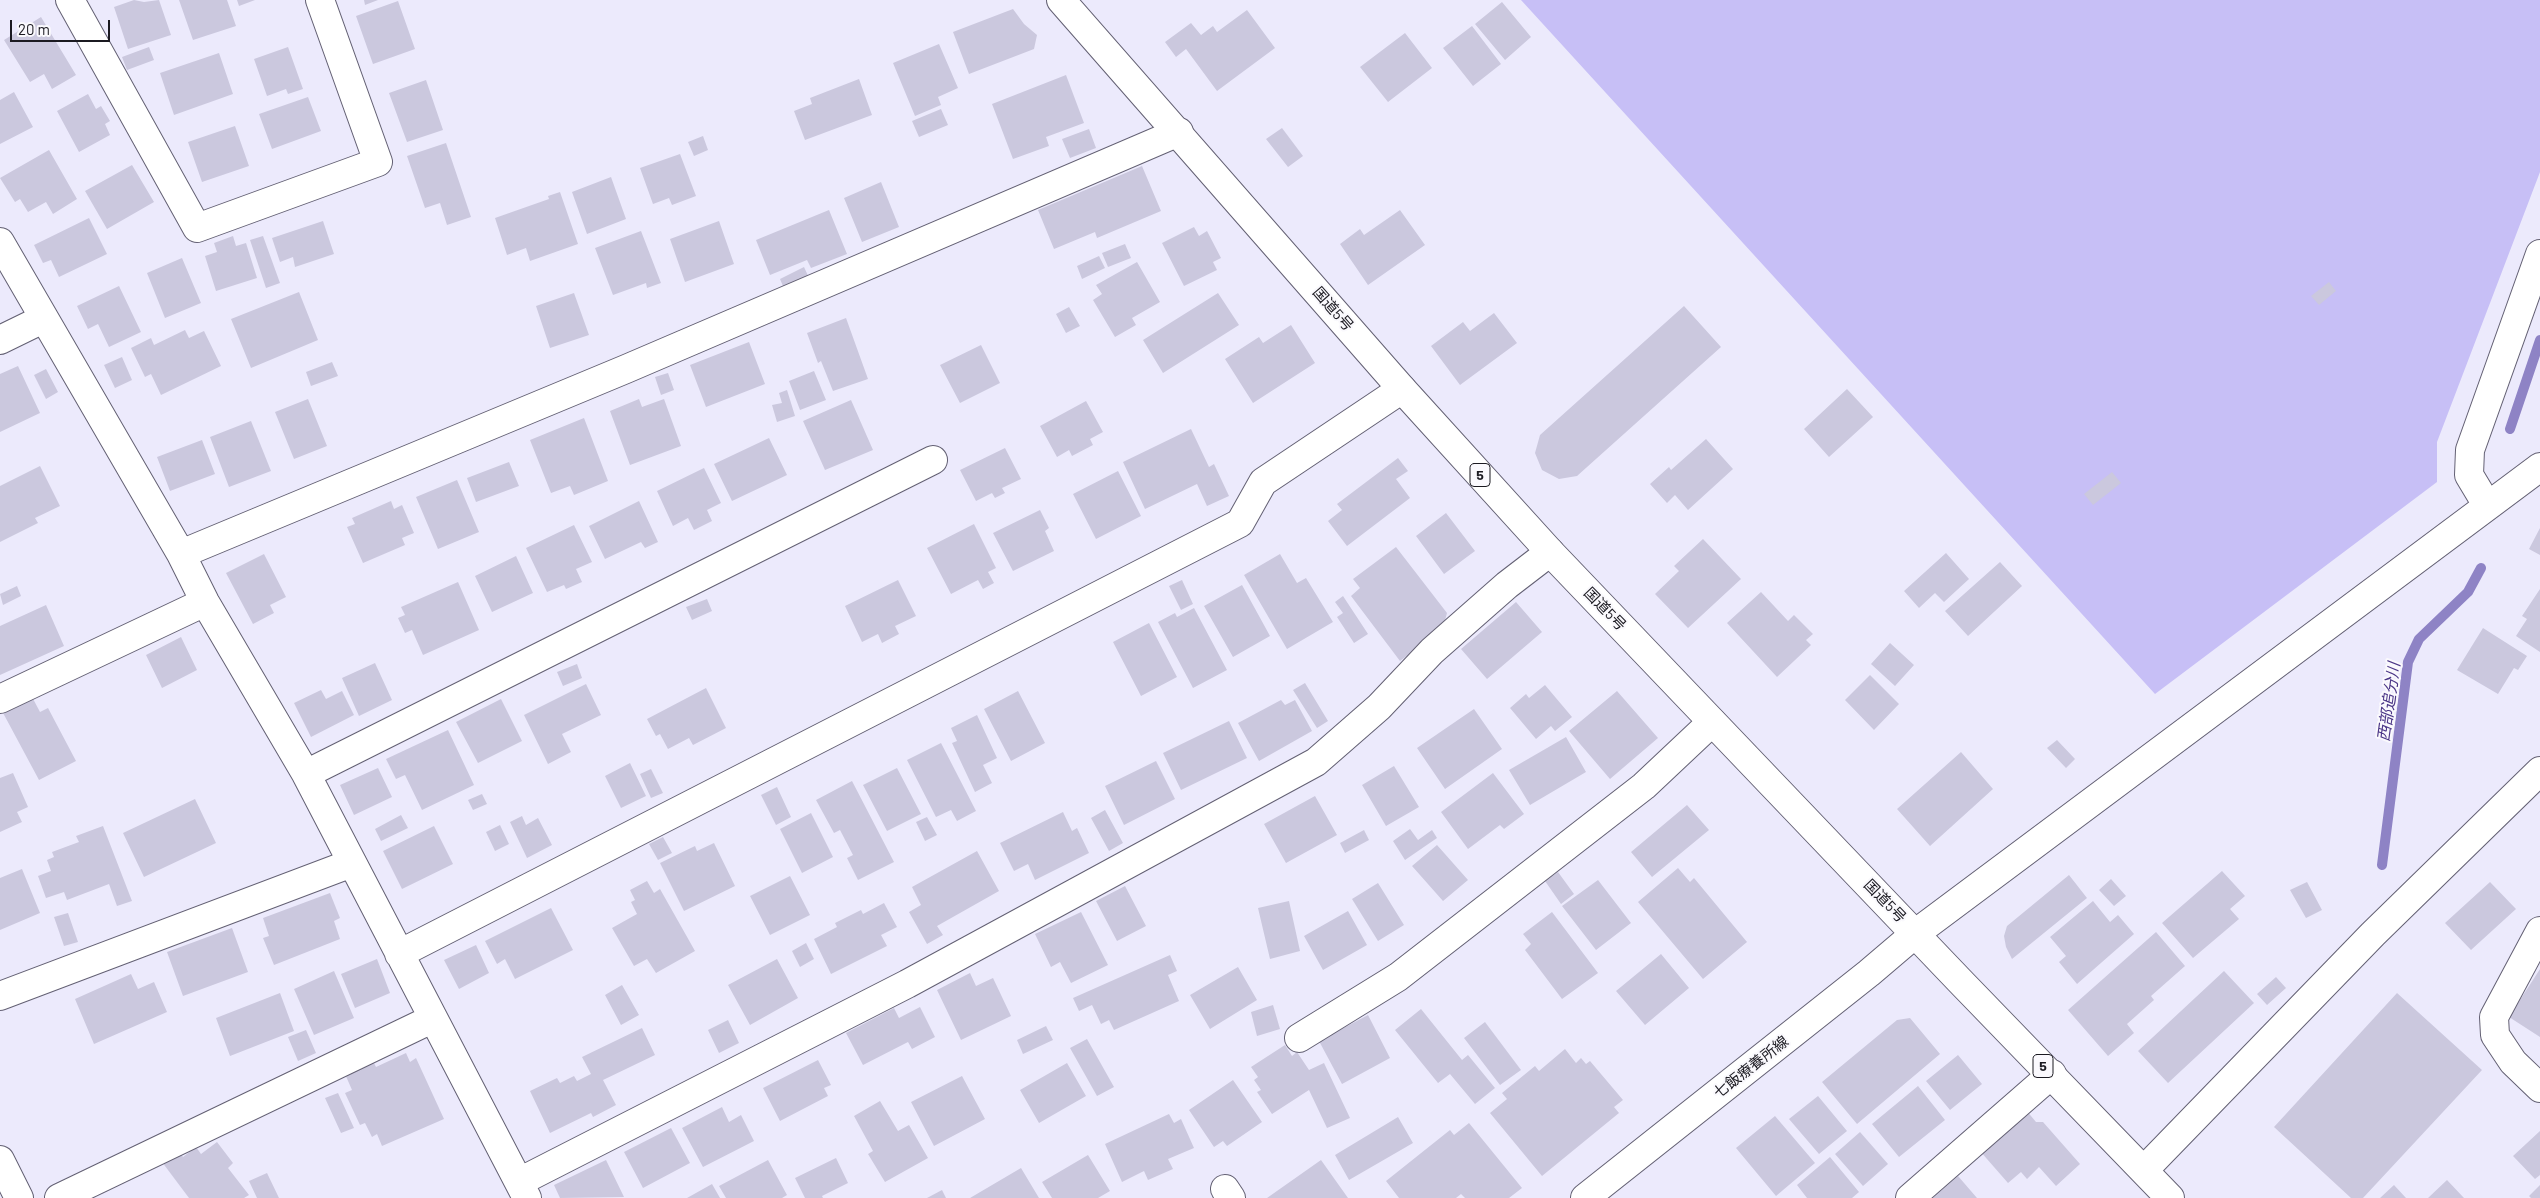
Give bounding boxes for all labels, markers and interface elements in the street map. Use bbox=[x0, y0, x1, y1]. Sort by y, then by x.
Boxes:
scale bar bbox=[12, 10, 112, 42]
text: 20 m bbox=[18, 20, 50, 38]
street label: 国道5号 bbox=[1309, 283, 1357, 335]
road number: 5 bbox=[1470, 464, 1490, 486]
street label: 国道5号 bbox=[1580, 584, 1630, 634]
water label: 西部追分川 bbox=[2374, 661, 2404, 743]
street label: 国道5号 bbox=[1860, 876, 1910, 926]
street label: 七飯療養所線 bbox=[1710, 1032, 1792, 1102]
road number: 5 bbox=[2033, 1054, 2053, 1078]

